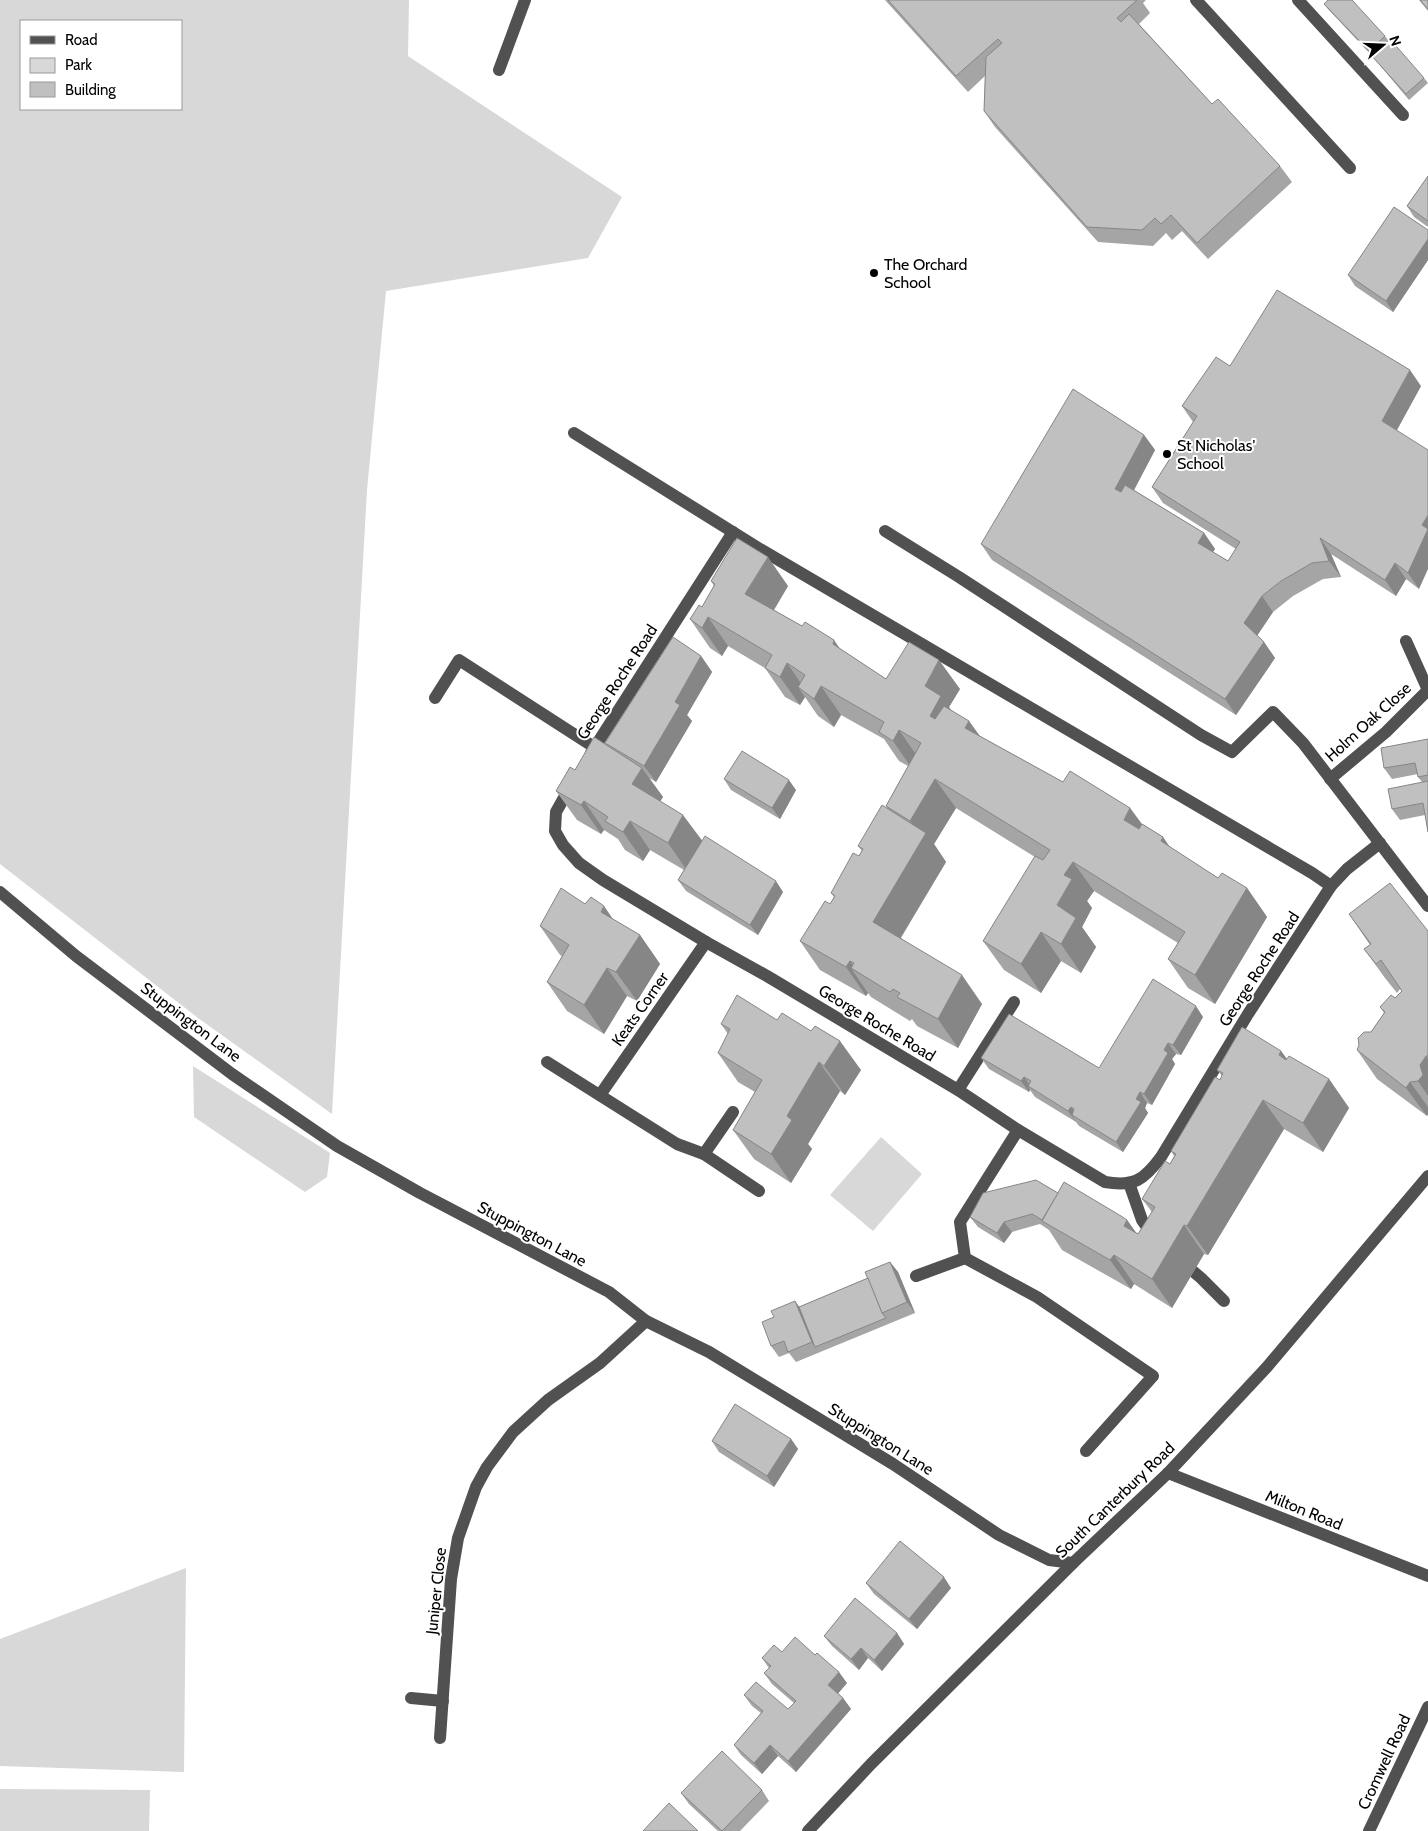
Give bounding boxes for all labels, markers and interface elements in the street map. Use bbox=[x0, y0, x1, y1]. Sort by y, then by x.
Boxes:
legend bbox=[20, 20, 182, 110]
north arrow bbox=[1358, 20, 1408, 70]
text: Road bbox=[65, 31, 98, 49]
text: N bbox=[1385, 33, 1405, 48]
text: Park bbox=[65, 56, 92, 74]
text: Building bbox=[65, 81, 116, 99]
place label: The Orchard School bbox=[884, 255, 967, 292]
marker: The Orchard School bbox=[868, 267, 880, 279]
place label: St Nicholas' School bbox=[1177, 436, 1255, 473]
marker: St Nicholas' School bbox=[1161, 448, 1173, 460]
street label: George Roche Road bbox=[573, 621, 661, 743]
street label: Holm Oak Close bbox=[1321, 678, 1415, 766]
street label: George Roche Road bbox=[1215, 908, 1303, 1030]
street label: Keats Corner bbox=[608, 968, 673, 1049]
street label: Stuppington Lane bbox=[137, 978, 245, 1066]
street label: George Roche Road bbox=[815, 981, 939, 1065]
street label: Stuppington Lane bbox=[474, 1197, 590, 1271]
street label: Stuppington Lane bbox=[825, 1399, 937, 1479]
street label: South Canterbury Road bbox=[1052, 1438, 1178, 1562]
street label: Milton Road bbox=[1263, 1486, 1345, 1534]
street label: Juniper Close bbox=[422, 1546, 450, 1637]
street label: Cromwell Road bbox=[1354, 1711, 1414, 1813]

